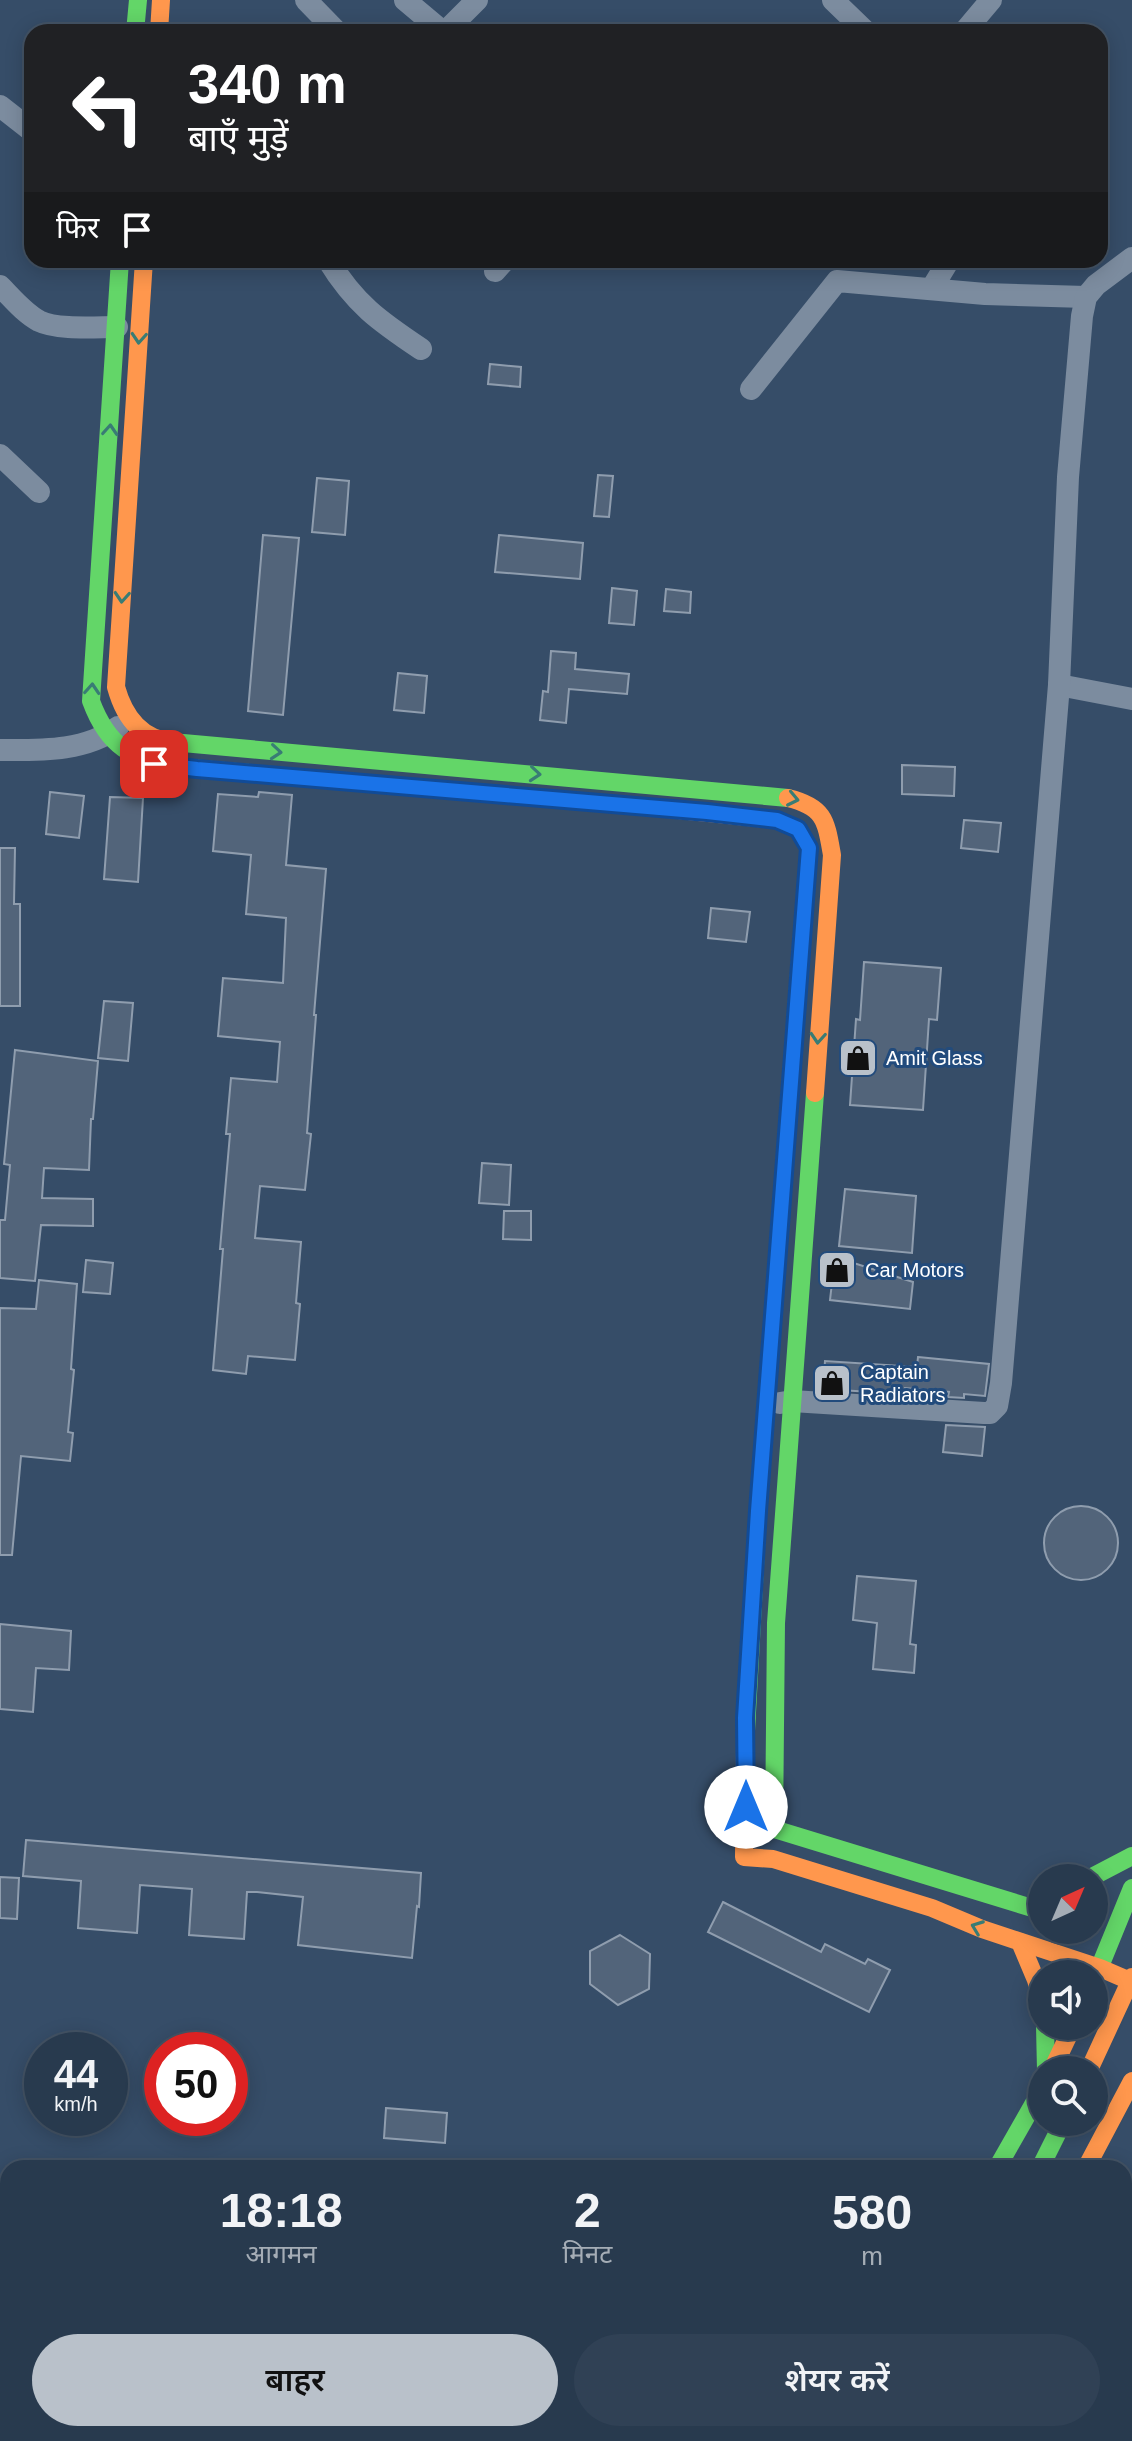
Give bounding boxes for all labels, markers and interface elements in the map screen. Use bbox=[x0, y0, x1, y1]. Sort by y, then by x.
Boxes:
text: 340 m bbox=[188, 52, 347, 115]
icon: left bbox=[56, 56, 160, 160]
text: बाएँ मुड़ें bbox=[188, 118, 289, 159]
icon: arrive bbox=[115, 208, 159, 252]
text: फिर bbox=[56, 211, 99, 244]
one-way arrow bbox=[131, 332, 148, 345]
one-way arrow bbox=[101, 423, 118, 436]
one-way arrow bbox=[114, 591, 131, 604]
one-way arrow bbox=[83, 682, 100, 695]
pin bbox=[120, 730, 188, 798]
icon: arrive bbox=[132, 742, 176, 786]
one-way arrow bbox=[270, 743, 283, 760]
one-way arrow bbox=[529, 766, 542, 783]
one-way arrow bbox=[786, 790, 800, 807]
one-way arrow bbox=[810, 1032, 827, 1045]
shop icon: Amit Glass bbox=[837, 1037, 879, 1079]
place label: Amit Glass bbox=[886, 1047, 983, 1069]
shop icon: Car Motors bbox=[816, 1249, 858, 1291]
place label: Car Motors bbox=[865, 1259, 964, 1281]
place label: Captain Radiators bbox=[860, 1361, 946, 1406]
shop icon: Captain Radiators bbox=[811, 1362, 853, 1404]
position arrow bbox=[704, 1765, 788, 1849]
north arrow bbox=[1028, 1864, 1108, 1944]
map controls bbox=[1028, 1864, 1108, 2136]
one-way arrow bbox=[971, 1920, 985, 1937]
button: sound bbox=[1028, 1960, 1108, 2040]
speed limit sign: 50 bbox=[144, 2032, 248, 2136]
text: 44 bbox=[54, 2052, 98, 2096]
button: search bbox=[1028, 2056, 1108, 2136]
text: km/h bbox=[54, 2093, 98, 2115]
text: 18:18 bbox=[220, 2184, 343, 2237]
text: 2 bbox=[574, 2184, 601, 2237]
text: 580 bbox=[832, 2186, 912, 2239]
text: आगमन bbox=[246, 2239, 317, 2269]
text: मिनट bbox=[562, 2239, 612, 2269]
text: m bbox=[861, 2241, 883, 2271]
button: बाहर bbox=[32, 2334, 558, 2426]
button: शेयर करें bbox=[574, 2334, 1100, 2426]

